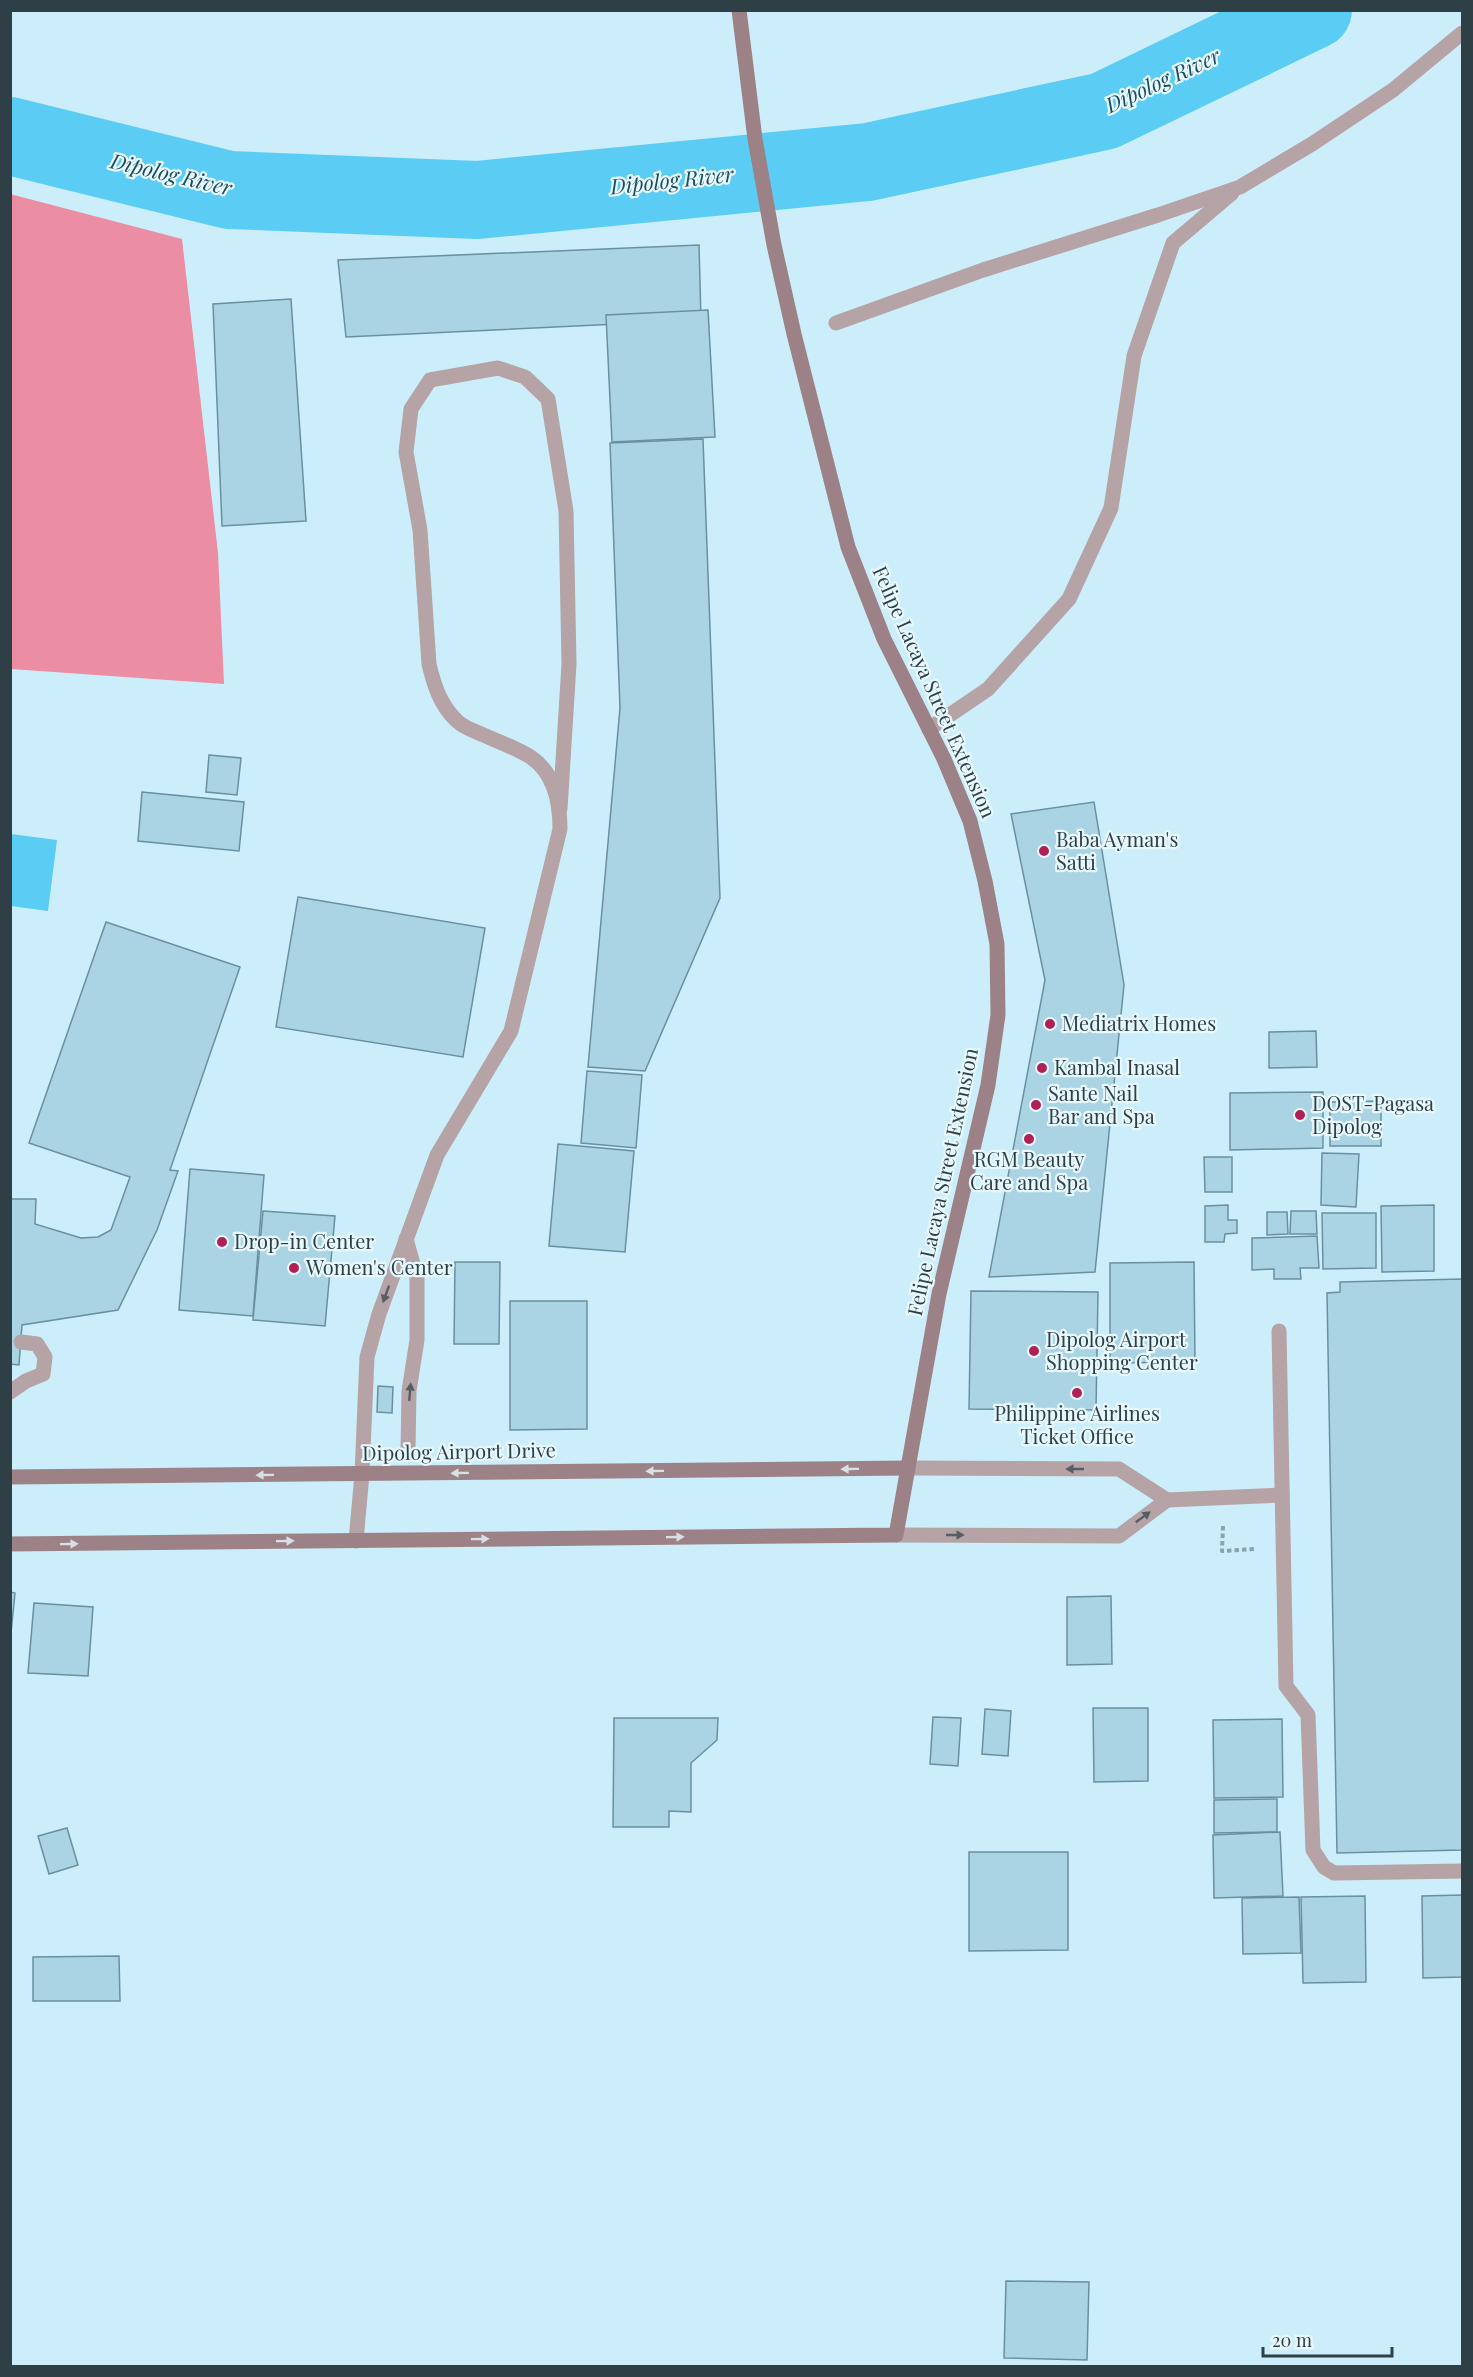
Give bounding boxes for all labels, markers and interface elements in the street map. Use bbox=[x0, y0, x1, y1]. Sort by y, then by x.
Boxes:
water label: Dipolog River bbox=[1099, 40, 1225, 118]
water label: Dipolog River bbox=[107, 145, 236, 201]
water label: Dipolog River bbox=[608, 159, 736, 200]
street label: Felipe Lacaya Street Extension bbox=[868, 561, 1003, 822]
place label: Baba Ayman's Satti bbox=[1056, 825, 1178, 875]
marker: Baba Ayman's Satti bbox=[1037, 844, 1051, 858]
place label: Mediatrix Homes bbox=[1062, 1009, 1216, 1036]
marker: Mediatrix Homes bbox=[1043, 1017, 1057, 1031]
street label: Felipe Lacaya Street Extension bbox=[900, 1045, 983, 1318]
place label: Kambal Inasal bbox=[1054, 1053, 1180, 1080]
marker: Kambal Inasal bbox=[1035, 1061, 1049, 1075]
place label: Sante Nail Bar and Spa bbox=[1048, 1079, 1155, 1129]
place label: DOST-Pagasa Dipolog bbox=[1312, 1089, 1434, 1139]
marker: Sante Nail Bar and Spa bbox=[1029, 1098, 1043, 1112]
marker: DOST-Pagasa Dipolog bbox=[1293, 1108, 1307, 1122]
marker: RGM Beauty Care and Spa bbox=[1022, 1132, 1036, 1146]
place label: RGM Beauty Care and Spa bbox=[970, 1145, 1088, 1195]
place label: Drop-in Center bbox=[234, 1227, 374, 1254]
marker: Drop-in Center bbox=[215, 1235, 229, 1249]
place label: Women's Center bbox=[305, 1253, 453, 1280]
marker: Women's Center bbox=[287, 1261, 301, 1275]
one-way arrow bbox=[381, 1285, 391, 1303]
place label: Dipolog Airport Shopping Center bbox=[1046, 1325, 1198, 1375]
marker: Dipolog Airport Shopping Center bbox=[1027, 1344, 1041, 1358]
one-way arrow bbox=[405, 1382, 415, 1401]
marker: Philippine Airlines Ticket Office bbox=[1070, 1386, 1084, 1400]
place label: Philippine Airlines Ticket Office bbox=[994, 1399, 1160, 1449]
street label: Dipolog Airport Drive bbox=[362, 1435, 556, 1466]
one-way arrow bbox=[840, 1464, 859, 1474]
one-way arrow bbox=[1066, 1464, 1085, 1474]
one-way arrow bbox=[645, 1466, 664, 1476]
one-way arrow bbox=[450, 1468, 469, 1478]
one-way arrow bbox=[255, 1470, 274, 1480]
one-way arrow bbox=[1135, 1511, 1151, 1523]
one-way arrow bbox=[945, 1530, 964, 1540]
one-way arrow bbox=[665, 1532, 684, 1542]
one-way arrow bbox=[470, 1534, 489, 1544]
one-way arrow bbox=[275, 1536, 294, 1546]
one-way arrow bbox=[59, 1539, 78, 1548]
scale bar bbox=[1263, 2320, 1392, 2358]
text: 20 m bbox=[1272, 2328, 1312, 2352]

